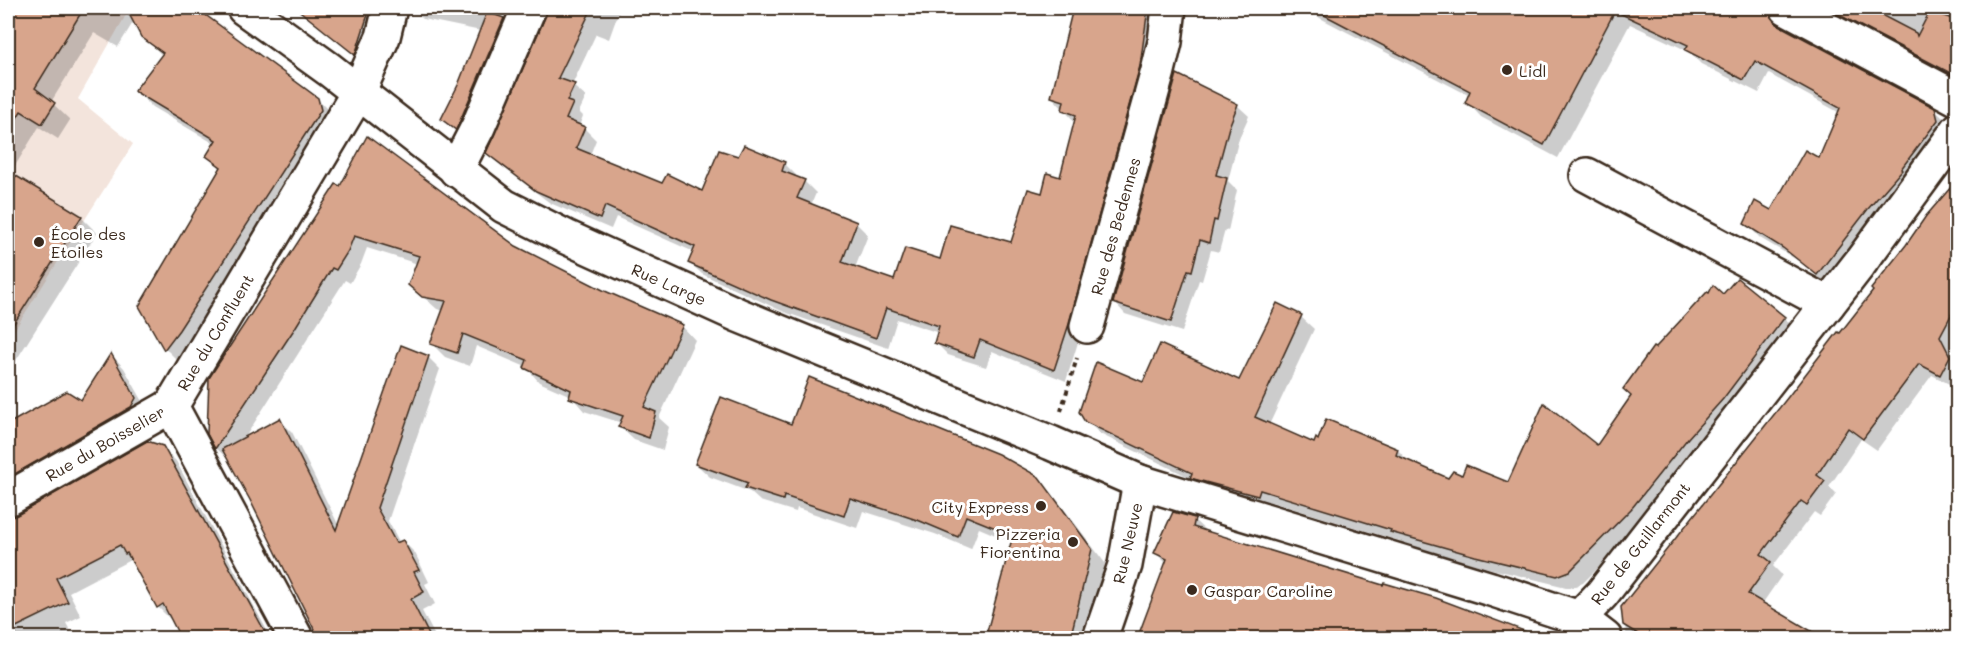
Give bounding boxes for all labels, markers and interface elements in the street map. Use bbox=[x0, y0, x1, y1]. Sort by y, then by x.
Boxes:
place label: Lidl bbox=[1519, 60, 1546, 81]
marker: Lidl bbox=[1500, 63, 1514, 77]
street label: Rue des Bedennes bbox=[1085, 155, 1145, 297]
place label: École des Etoiles bbox=[51, 223, 126, 262]
marker: École des Etoiles bbox=[32, 235, 46, 249]
street label: Rue Large bbox=[628, 258, 710, 310]
street label: Rue du Confluent bbox=[172, 270, 258, 394]
street label: Rue du Boisselier bbox=[41, 400, 169, 486]
street label: Rue de Gaillarmont bbox=[1586, 477, 1694, 609]
place label: City Express bbox=[931, 496, 1029, 517]
marker: City Express bbox=[1034, 499, 1048, 513]
street label: Rue Neuve bbox=[1107, 500, 1147, 586]
place label: Pizzeria Fiorentina bbox=[980, 523, 1061, 562]
marker: Pizzeria Fiorentina bbox=[1066, 535, 1080, 549]
place label: Gaspar Caroline bbox=[1204, 580, 1333, 601]
marker: Gaspar Caroline bbox=[1185, 583, 1199, 597]

